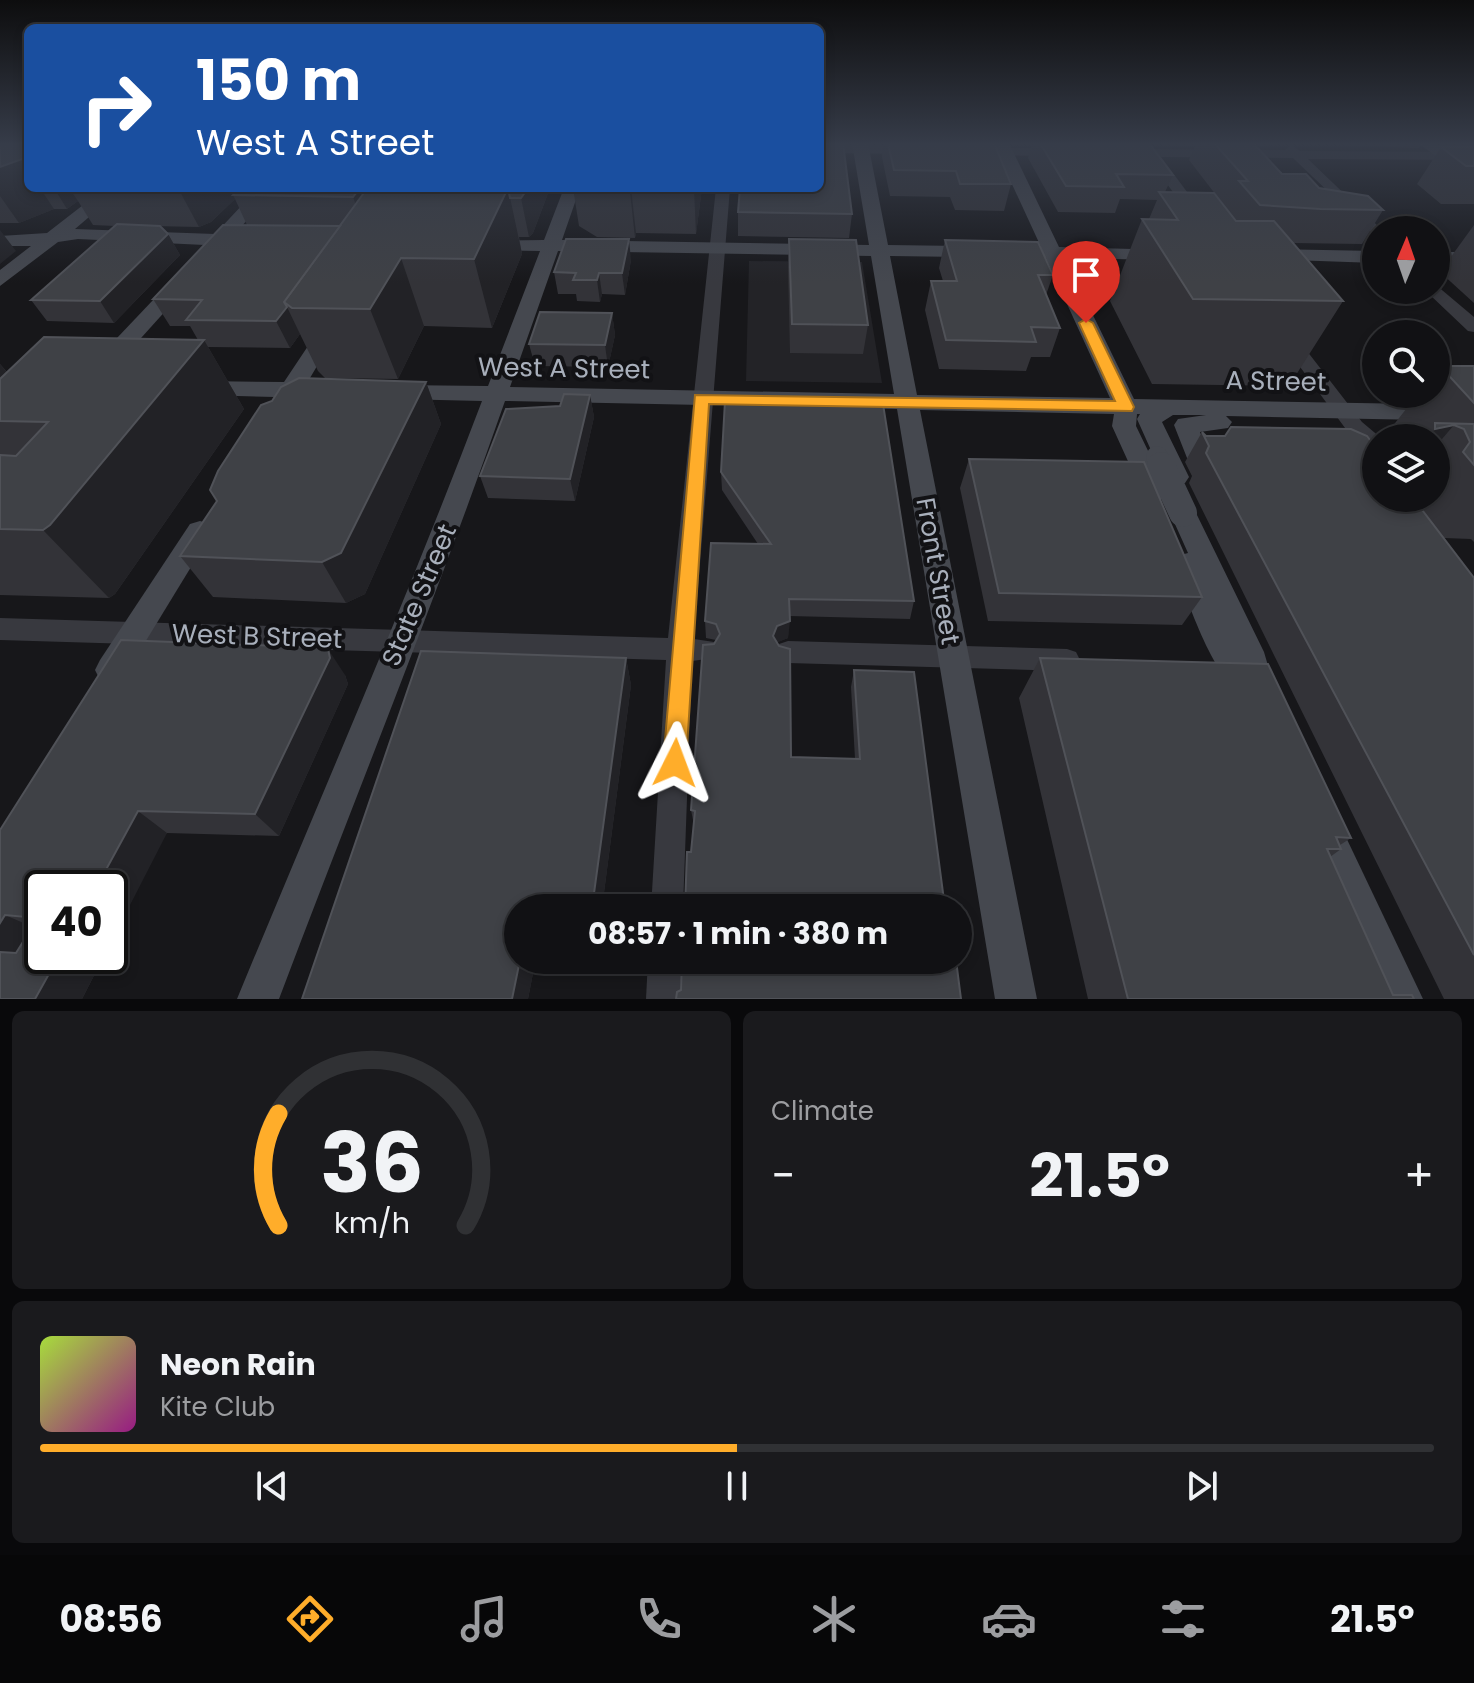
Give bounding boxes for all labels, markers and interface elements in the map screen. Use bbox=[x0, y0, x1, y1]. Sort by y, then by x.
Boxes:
text: 150 m bbox=[196, 41, 361, 120]
icon: right bbox=[64, 56, 168, 160]
text: West A Street bbox=[196, 117, 434, 168]
north arrow bbox=[1362, 216, 1450, 304]
map controls bbox=[1362, 216, 1450, 512]
pin bbox=[1052, 241, 1120, 323]
icon: arrive bbox=[1064, 253, 1108, 297]
button: search bbox=[1362, 320, 1450, 408]
street label: West A Street bbox=[478, 349, 650, 387]
street label: A Street bbox=[1225, 362, 1327, 400]
button: layers bbox=[1362, 424, 1450, 512]
street label: Front Street bbox=[907, 495, 969, 647]
street label: State Street bbox=[373, 518, 465, 672]
street label: West B Street bbox=[171, 615, 343, 657]
position arrow bbox=[633, 721, 717, 805]
speed limit sign: 40 bbox=[24, 870, 128, 974]
text: 08:57 · 1 min · 380 m bbox=[588, 912, 888, 955]
text: Climate bbox=[771, 1093, 874, 1129]
text: 36 bbox=[320, 1105, 423, 1221]
text: 21.5° bbox=[1029, 1134, 1170, 1218]
text: − bbox=[771, 1145, 795, 1206]
text: + bbox=[1404, 1145, 1434, 1206]
text: km/h bbox=[333, 1203, 410, 1243]
text: Neon Rain bbox=[160, 1343, 316, 1386]
text: Kite Club bbox=[160, 1389, 275, 1425]
icon: previous bbox=[250, 1464, 294, 1508]
icon: pause bbox=[715, 1464, 759, 1508]
icon: next bbox=[1180, 1464, 1224, 1508]
icon: directions bbox=[282, 1591, 338, 1647]
icon: music bbox=[456, 1591, 512, 1647]
icon: phone bbox=[631, 1591, 687, 1647]
icon: climate bbox=[806, 1591, 862, 1647]
icon: car bbox=[981, 1591, 1037, 1647]
icon: filters bbox=[1155, 1591, 1211, 1647]
text: 08:56 bbox=[59, 1594, 163, 1645]
text: 21.5° bbox=[1330, 1594, 1415, 1645]

